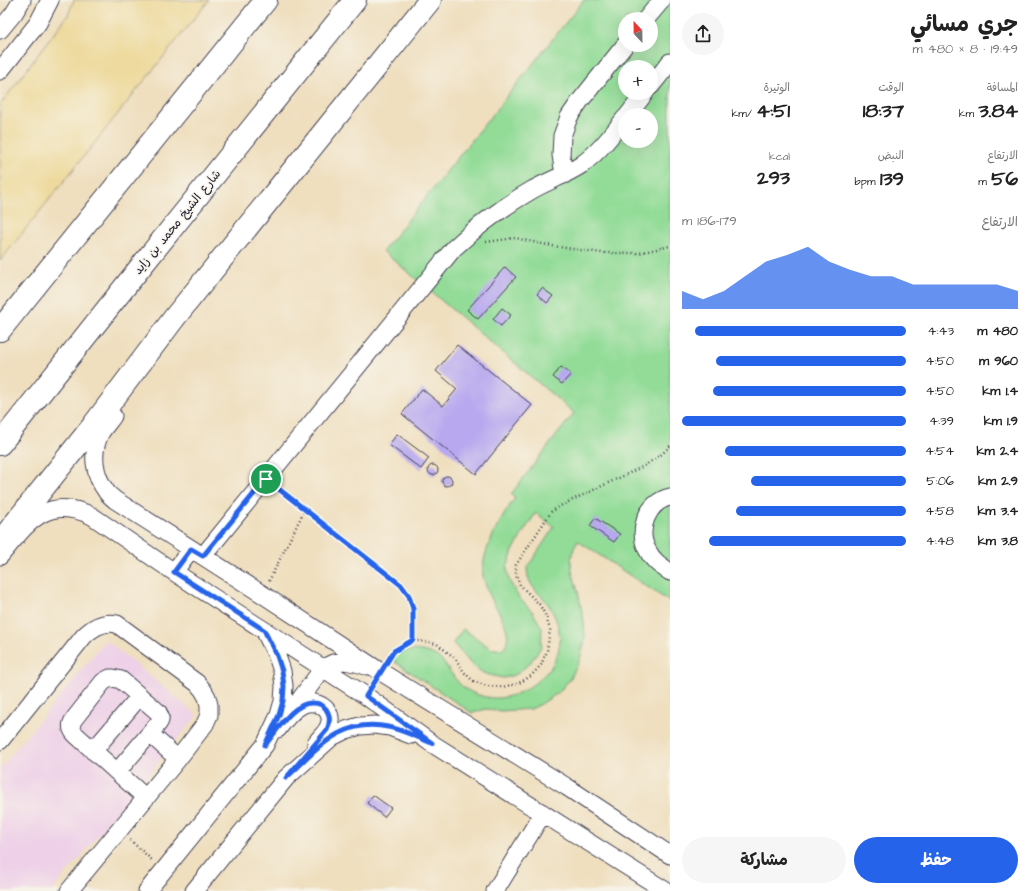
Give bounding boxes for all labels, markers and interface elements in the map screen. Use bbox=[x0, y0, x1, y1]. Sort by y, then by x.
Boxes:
text: جري مسائي bbox=[910, 9, 1018, 40]
north arrow bbox=[618, 12, 658, 52]
map controls bbox=[618, 12, 658, 148]
button: share bbox=[682, 13, 724, 55]
text: 19:49 · 8 × 480 m bbox=[912, 40, 1018, 58]
button: + bbox=[618, 60, 658, 100]
text: الوتيرة bbox=[763, 80, 790, 95]
text: الوقت bbox=[878, 80, 904, 95]
text: المسافة bbox=[987, 80, 1018, 95]
text: 4:51 bbox=[756, 97, 790, 125]
text: 18:37 bbox=[863, 97, 904, 125]
text: 3.84 bbox=[978, 97, 1018, 125]
text: /km bbox=[732, 106, 756, 121]
text: km bbox=[959, 106, 978, 121]
button: − bbox=[618, 108, 658, 148]
text: النبض bbox=[878, 148, 904, 163]
text: الارتفاع bbox=[987, 148, 1018, 163]
text: kcal bbox=[769, 149, 790, 164]
text: 293 bbox=[757, 164, 790, 192]
text: 139 bbox=[880, 165, 904, 193]
text: 56 bbox=[991, 165, 1018, 193]
street label: شارع الشيخ محمد بن زايد bbox=[130, 166, 225, 278]
text: bpm bbox=[855, 174, 880, 189]
text: m bbox=[978, 174, 991, 189]
text: 179–186 m bbox=[682, 212, 737, 230]
text: الارتفاع bbox=[982, 213, 1018, 231]
text: 4:43 bbox=[928, 322, 954, 340]
text: 480 m bbox=[977, 322, 1018, 340]
text: 4:50 bbox=[926, 352, 954, 370]
text: 960 m bbox=[979, 352, 1018, 370]
text: 4:50 bbox=[926, 382, 954, 400]
text: 1.4 km bbox=[982, 382, 1018, 400]
text: 4:39 bbox=[929, 412, 954, 430]
text: 1.9 km bbox=[984, 412, 1018, 430]
text: 4:54 bbox=[925, 442, 954, 460]
text: 2.4 km bbox=[977, 442, 1018, 460]
pin bbox=[249, 462, 283, 496]
icon: arrive bbox=[255, 468, 277, 490]
text: 5:06 bbox=[926, 472, 954, 490]
text: 2.9 km bbox=[978, 472, 1018, 490]
text: 4:58 bbox=[925, 502, 954, 520]
text: 3.4 km bbox=[977, 502, 1018, 520]
text: 4:48 bbox=[926, 532, 954, 550]
text: 3.8 km bbox=[978, 532, 1018, 550]
button: مشاركة bbox=[682, 837, 846, 883]
button: حفظ bbox=[854, 837, 1018, 883]

